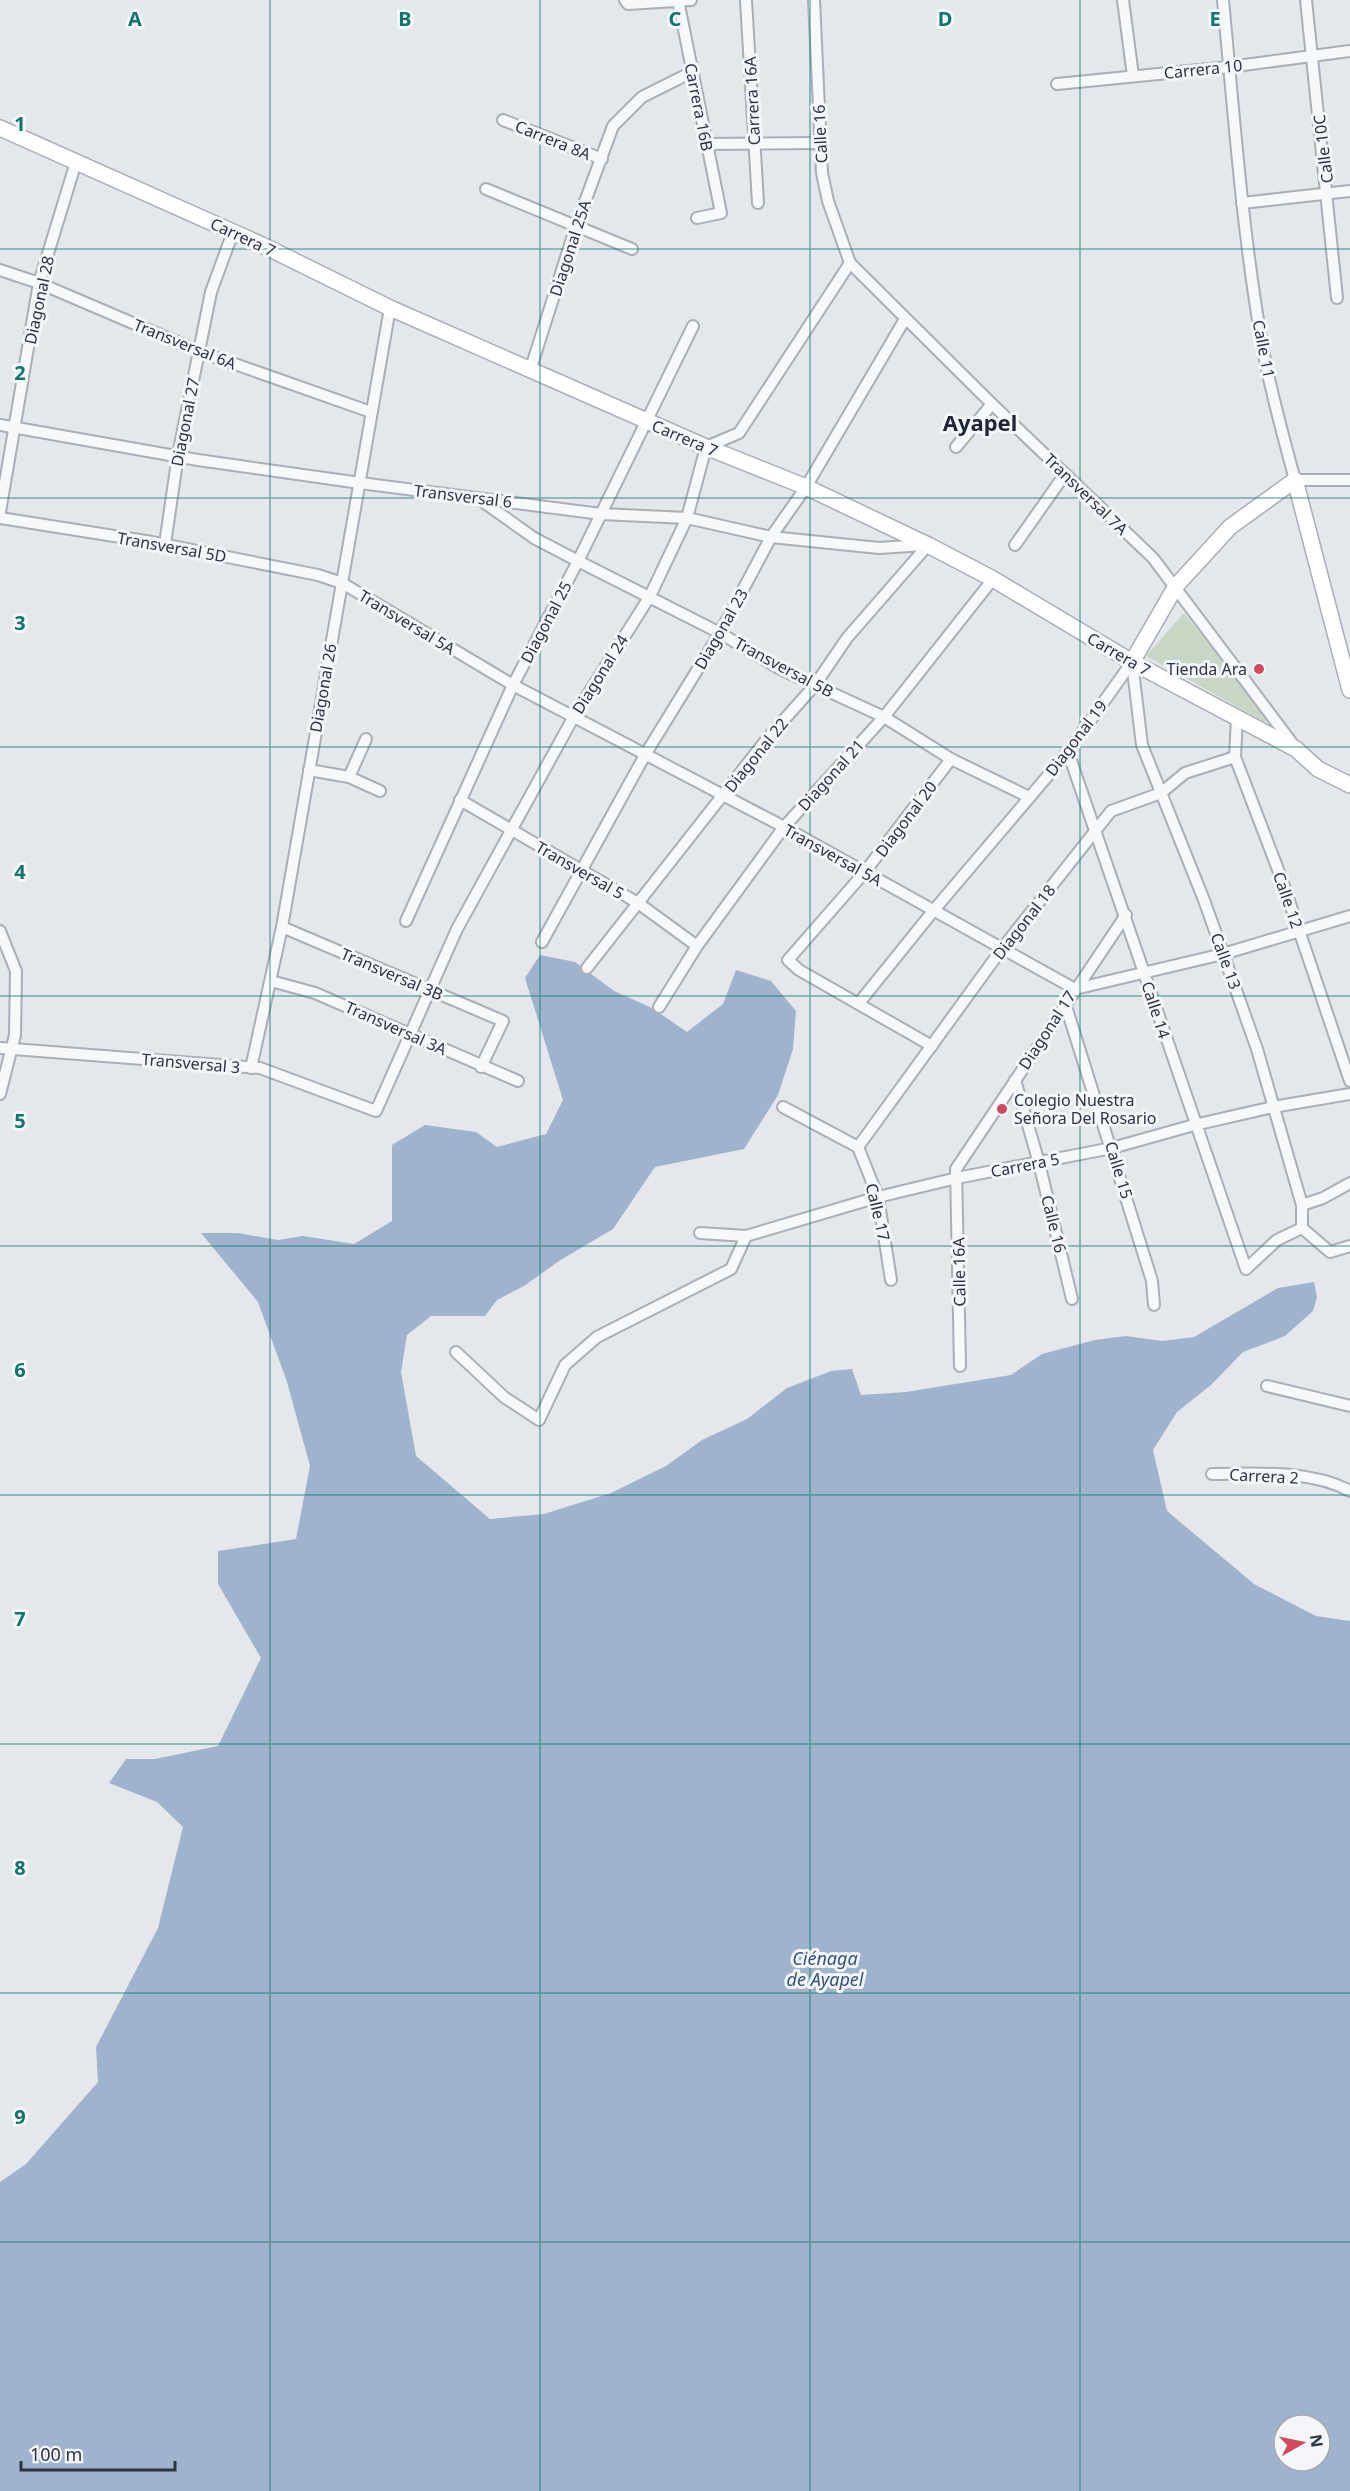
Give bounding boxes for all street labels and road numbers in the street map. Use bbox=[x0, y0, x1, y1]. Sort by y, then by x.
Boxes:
street label: Carrera 10 bbox=[1163, 54, 1243, 84]
street label: Carrera 16A bbox=[739, 55, 765, 146]
street label: Carrera 16B bbox=[680, 61, 718, 153]
street label: Calle 16 bbox=[807, 104, 833, 164]
street label: Calle 10C bbox=[1308, 113, 1338, 185]
street label: Carrera 8A bbox=[512, 115, 595, 165]
street label: Diagonal 25A bbox=[544, 196, 596, 299]
street label: Carrera 7 bbox=[207, 212, 279, 262]
street label: Diagonal 28 bbox=[19, 254, 59, 346]
street label: Transversal 6A bbox=[130, 313, 240, 375]
street label: Calle 11 bbox=[1248, 318, 1280, 380]
street label: Diagonal 27 bbox=[166, 376, 204, 468]
street label: Carrera 7 bbox=[649, 414, 721, 462]
street label: Transversal 7A bbox=[1039, 448, 1133, 540]
street label: Transversal 6 bbox=[413, 479, 513, 513]
street label: Transversal 5D bbox=[116, 527, 228, 567]
street label: Diagonal 25 bbox=[515, 577, 577, 667]
street label: Transversal 5A bbox=[355, 585, 460, 660]
street label: Diagonal 23 bbox=[689, 585, 753, 673]
street label: Carrera 7 bbox=[1083, 627, 1155, 681]
street label: Diagonal 24 bbox=[567, 630, 633, 718]
street label: Transversal 5B bbox=[731, 632, 837, 702]
street label: Diagonal 26 bbox=[304, 642, 342, 734]
street label: Diagonal 19 bbox=[1040, 696, 1112, 780]
street label: Diagonal 22 bbox=[719, 713, 793, 797]
street label: Diagonal 21 bbox=[793, 734, 869, 816]
street label: Diagonal 20 bbox=[870, 777, 942, 861]
street label: Transversal 5A bbox=[780, 819, 887, 891]
street label: Transversal 5 bbox=[532, 836, 628, 904]
street label: Calle 12 bbox=[1268, 869, 1308, 931]
street label: Diagonal 18 bbox=[988, 880, 1060, 964]
street label: Calle 13 bbox=[1206, 930, 1246, 992]
street label: Transversal 3B bbox=[337, 943, 447, 1005]
street label: Calle 14 bbox=[1136, 979, 1176, 1041]
street label: Diagonal 17 bbox=[1013, 986, 1081, 1074]
street label: Transversal 3A bbox=[342, 996, 451, 1061]
street label: Transversal 3 bbox=[141, 1048, 241, 1078]
street label: Calle 15 bbox=[1100, 1139, 1138, 1201]
street label: Carrera 5 bbox=[989, 1148, 1061, 1182]
street label: Calle 17 bbox=[861, 1181, 895, 1243]
street label: Calle 16 bbox=[1036, 1193, 1072, 1255]
street label: Calle 16A bbox=[947, 1237, 971, 1307]
street label: Carrera 2 bbox=[1229, 1463, 1299, 1489]

